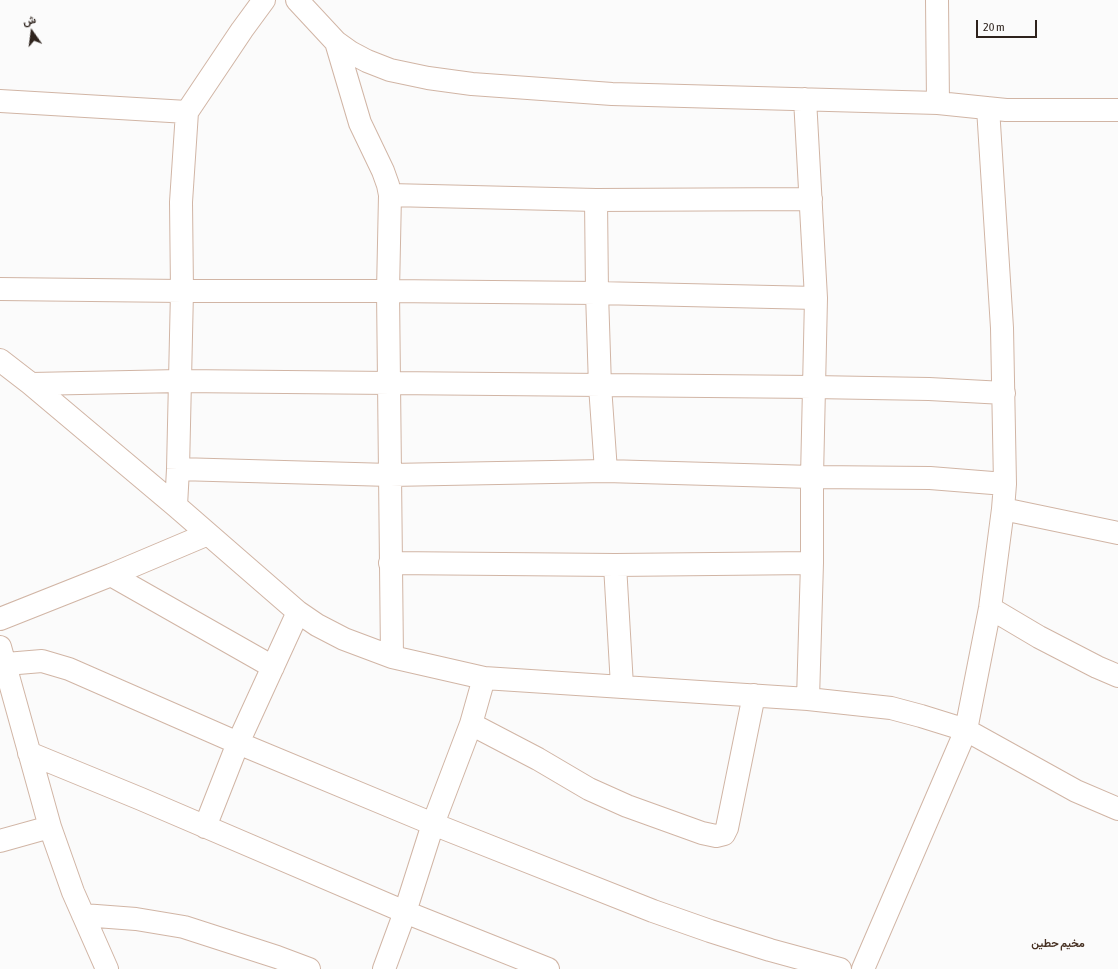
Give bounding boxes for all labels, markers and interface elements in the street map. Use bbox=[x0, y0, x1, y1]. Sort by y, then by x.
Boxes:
north arrow bbox=[12, 12, 52, 52]
scale bar bbox=[978, 12, 1039, 38]
text: ش bbox=[21, 13, 37, 28]
text: 20 m bbox=[983, 20, 1005, 34]
district label: مخيم حطين bbox=[1031, 937, 1085, 951]

